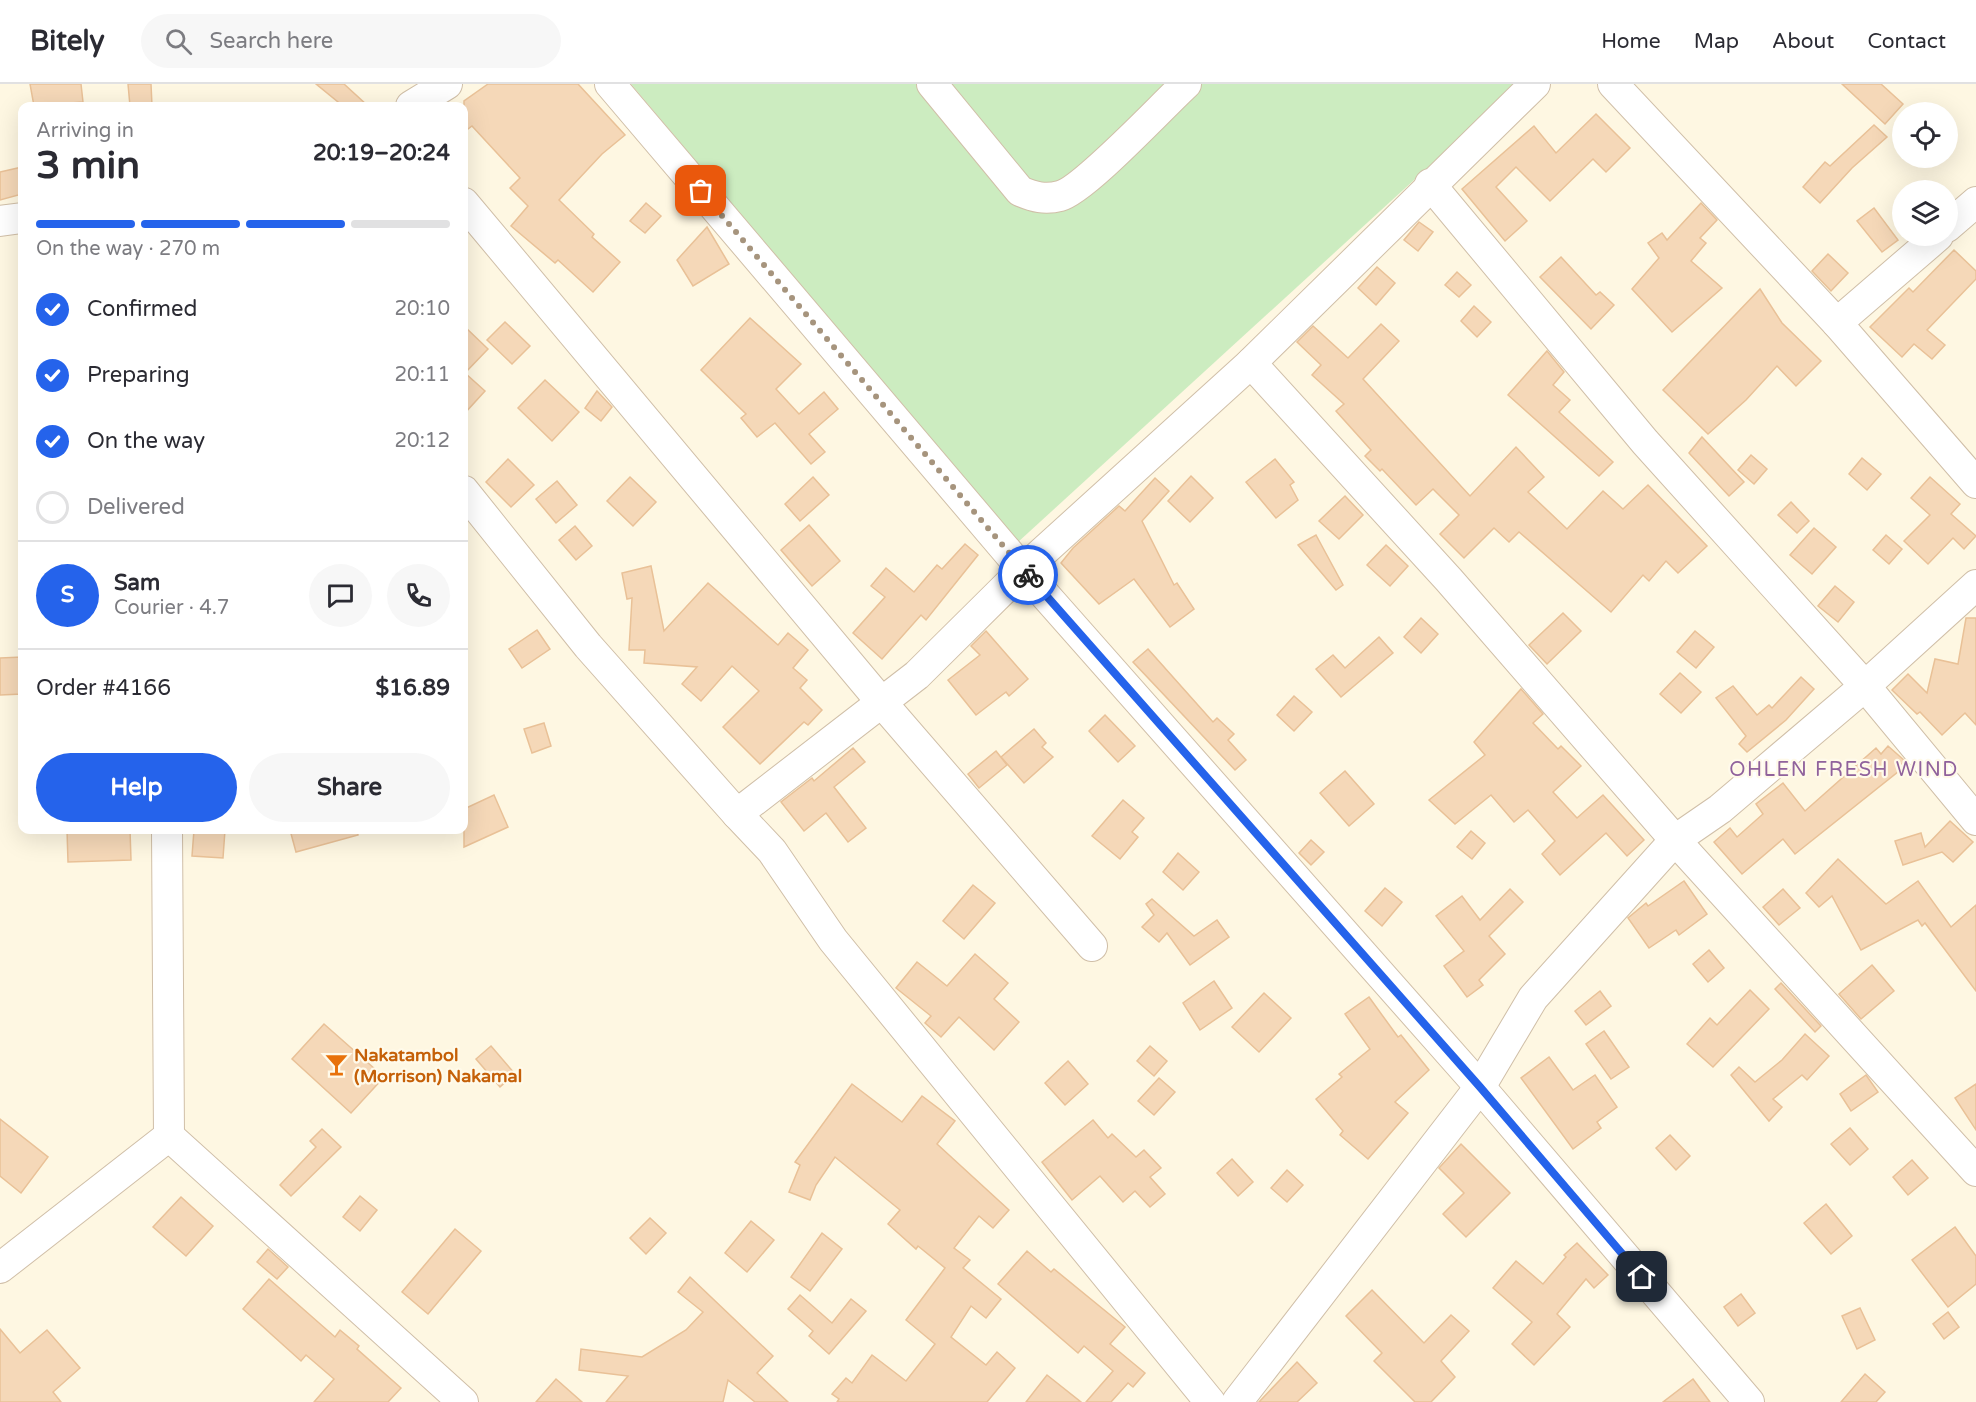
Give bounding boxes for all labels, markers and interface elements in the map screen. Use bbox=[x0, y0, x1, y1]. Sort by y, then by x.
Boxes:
search box bbox=[141, 14, 561, 68]
text: Bitely bbox=[30, 24, 105, 58]
icon: search bbox=[162, 25, 195, 58]
text: Search here bbox=[210, 28, 333, 54]
text: Home bbox=[1601, 29, 1661, 54]
text: Map bbox=[1694, 29, 1739, 54]
text: About bbox=[1772, 29, 1834, 54]
text: Contact bbox=[1867, 29, 1946, 54]
map controls bbox=[1892, 102, 1958, 246]
button: locate bbox=[1892, 102, 1958, 168]
text: Arriving in bbox=[36, 119, 134, 143]
text: 20:19–20:24 bbox=[313, 140, 450, 166]
text: 3 min bbox=[36, 142, 140, 189]
pin bbox=[675, 165, 726, 216]
icon: bag bbox=[684, 174, 717, 207]
button: layers bbox=[1892, 180, 1958, 246]
text: On the way · 270 m bbox=[36, 237, 220, 261]
icon: check bbox=[36, 293, 69, 326]
text: Confirmed bbox=[87, 296, 197, 322]
text: 20:10 bbox=[395, 297, 450, 321]
icon: check bbox=[36, 359, 69, 392]
text: Preparing bbox=[87, 362, 190, 388]
text: 20:11 bbox=[395, 363, 450, 387]
icon: check bbox=[36, 425, 69, 458]
text: On the way bbox=[87, 428, 205, 454]
text: 20:12 bbox=[395, 429, 450, 453]
text: Delivered bbox=[87, 494, 185, 520]
courier bbox=[998, 545, 1058, 605]
icon: bike bbox=[1012, 559, 1045, 592]
button: chat bbox=[309, 564, 372, 627]
button: phone bbox=[387, 564, 450, 627]
text: Sam bbox=[114, 570, 160, 596]
text: S bbox=[61, 582, 74, 608]
text: Courier · 4.7 bbox=[114, 596, 229, 620]
text: Order #4166 bbox=[36, 675, 171, 701]
text: $16.89 bbox=[376, 675, 450, 701]
button: Help bbox=[36, 753, 237, 822]
button: Share bbox=[249, 753, 450, 822]
district label: OHLEN FRESH WIND bbox=[1729, 758, 1959, 782]
place label: Nakatambol (Morrison) Nakamal bbox=[354, 1044, 522, 1087]
bar icon: Nakatambol (Morrison) Nakamal bbox=[323, 1052, 349, 1078]
pin bbox=[1616, 1251, 1667, 1302]
icon: home bbox=[1625, 1260, 1658, 1293]

